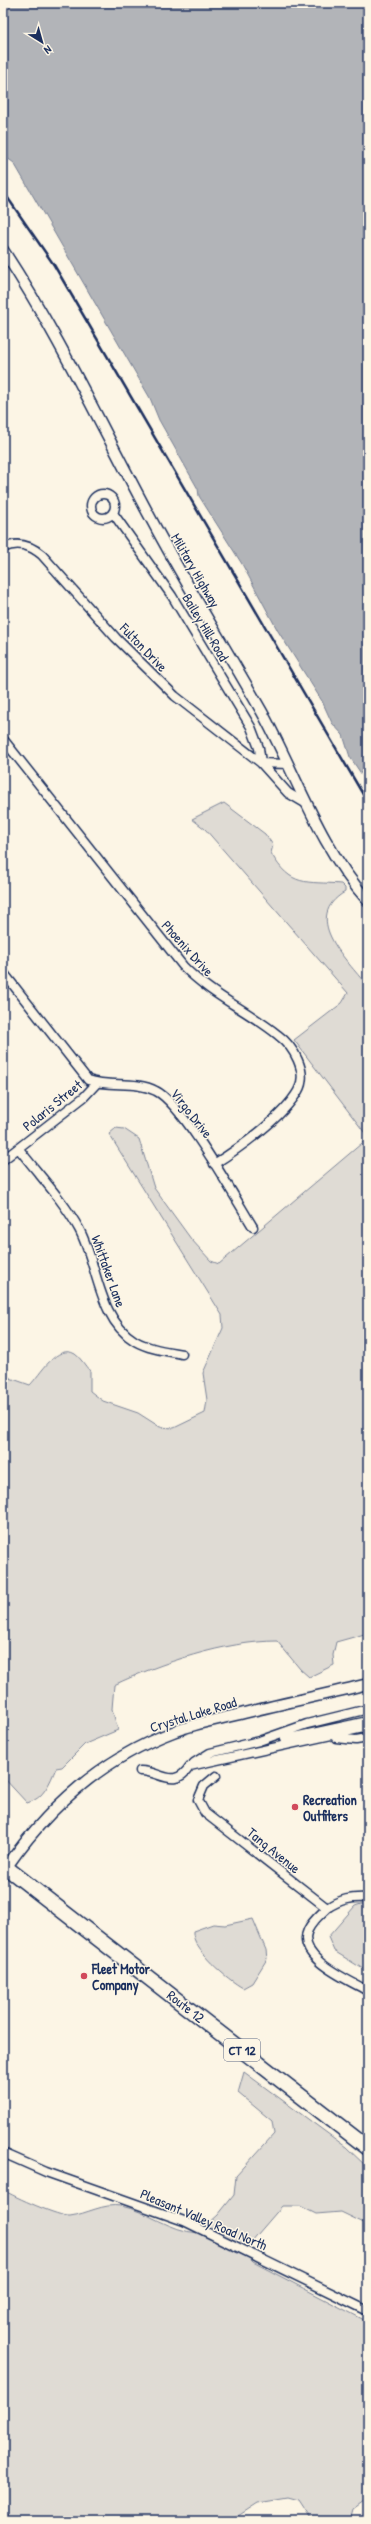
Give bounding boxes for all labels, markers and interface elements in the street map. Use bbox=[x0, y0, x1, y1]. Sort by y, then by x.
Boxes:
north arrow bbox=[22, 22, 62, 62]
text: N bbox=[41, 43, 55, 57]
street label: Military Highway bbox=[166, 529, 225, 611]
street label: Bailey Hill Road bbox=[177, 590, 234, 665]
street label: Fulton Drive bbox=[115, 618, 172, 676]
street label: Phoenix Drive bbox=[158, 916, 218, 980]
street label: Polaris Street bbox=[18, 1075, 86, 1135]
street label: Virgo Drive bbox=[166, 1084, 218, 1143]
street label: Whittaker Lane bbox=[87, 1232, 131, 1310]
street label: Crystal Lake Road bbox=[147, 1692, 240, 1737]
place label: Recreation Outfiters bbox=[303, 1790, 357, 1825]
marker: Recreation Outfiters bbox=[290, 1802, 300, 1812]
street label: Tang Avenue bbox=[243, 1823, 305, 1878]
place label: Fleet Motor Company bbox=[91, 1959, 151, 1996]
marker: Fleet Motor Company bbox=[79, 1971, 89, 1981]
street label: Route 12 bbox=[163, 1985, 209, 2027]
road number: CT 12 bbox=[224, 2039, 260, 2061]
street label: Pleasant Valley Road North bbox=[137, 2184, 271, 2255]

